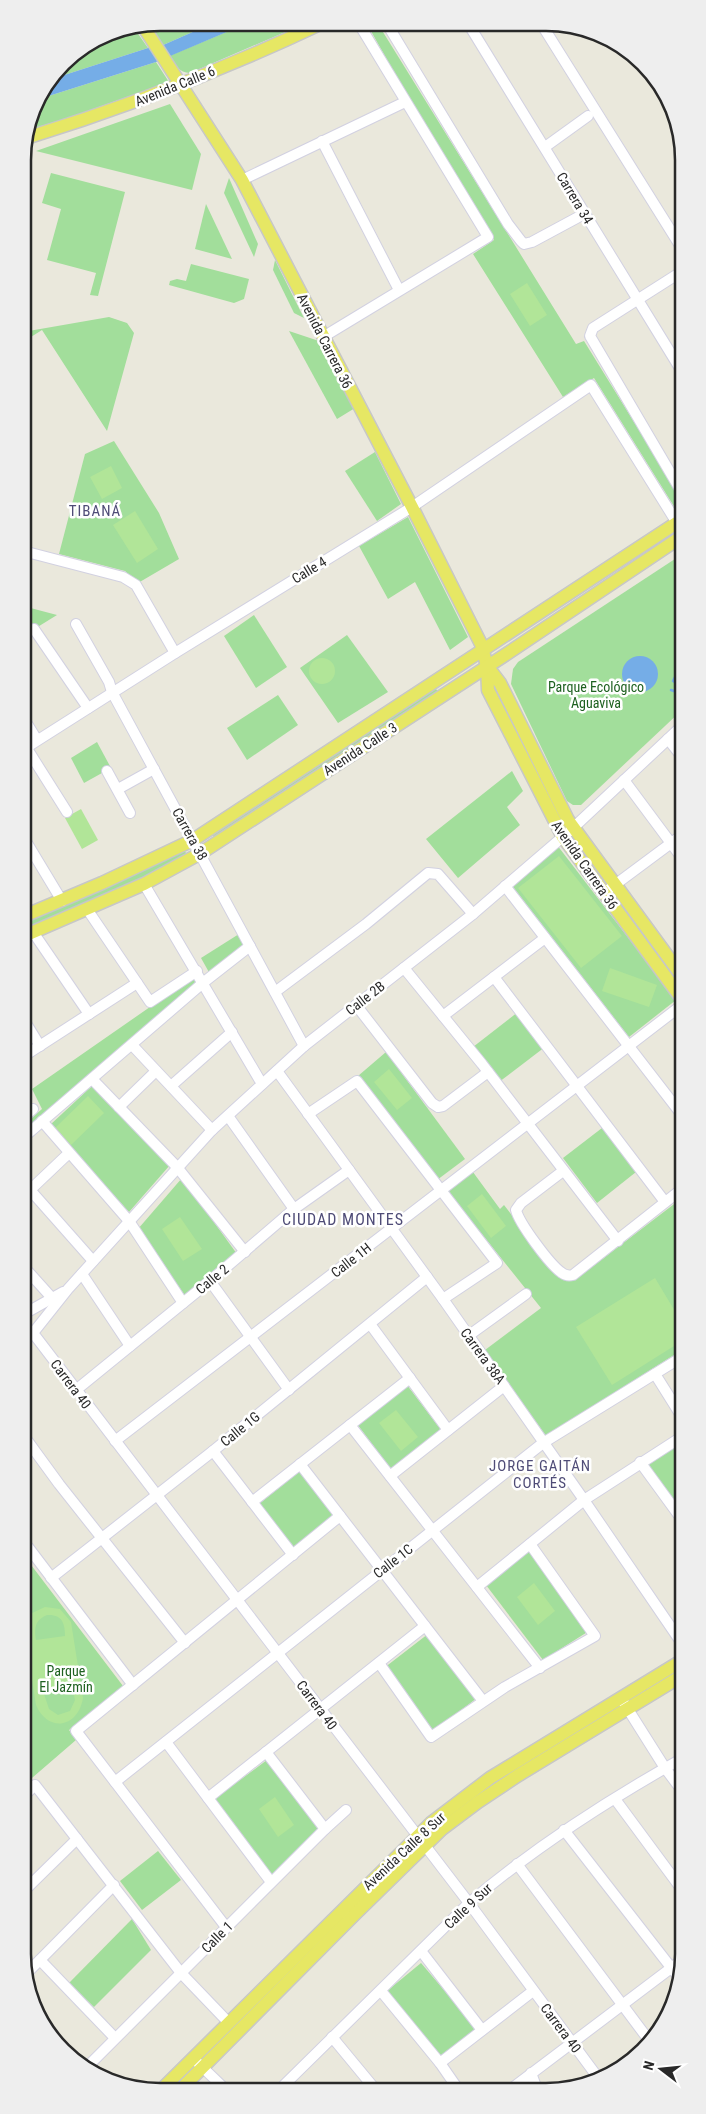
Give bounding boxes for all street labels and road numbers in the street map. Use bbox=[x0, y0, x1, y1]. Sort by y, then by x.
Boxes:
street label: Avenida Calle 6 bbox=[133, 63, 217, 109]
street label: Carrera 34 bbox=[553, 169, 597, 227]
street label: Avenida Carrera 36 bbox=[294, 291, 356, 391]
street label: Calle 4 bbox=[289, 553, 329, 587]
street label: Avenida Calle 3 bbox=[320, 719, 400, 779]
street label: Carrera 38 bbox=[169, 805, 211, 863]
street label: Avenida Carrera 36 bbox=[549, 818, 622, 912]
street label: Calle 2B bbox=[342, 978, 388, 1018]
street label: Calle 1H bbox=[328, 1239, 374, 1281]
street label: Calle 2 bbox=[192, 1261, 232, 1297]
street label: Carrera 38A bbox=[457, 1325, 509, 1387]
street label: Carrera 40 bbox=[47, 1356, 95, 1412]
street label: Calle 1G bbox=[217, 1408, 263, 1450]
street label: Calle 1C bbox=[370, 1541, 416, 1581]
street label: Carrera 40 bbox=[293, 1677, 341, 1733]
street label: Avenida Calle 8 Sur bbox=[360, 1809, 448, 1893]
street label: Calle 9 Sur bbox=[441, 1880, 495, 1932]
street label: Calle 1 bbox=[198, 1918, 236, 1956]
street label: Carrera 40 bbox=[537, 2000, 585, 2056]

